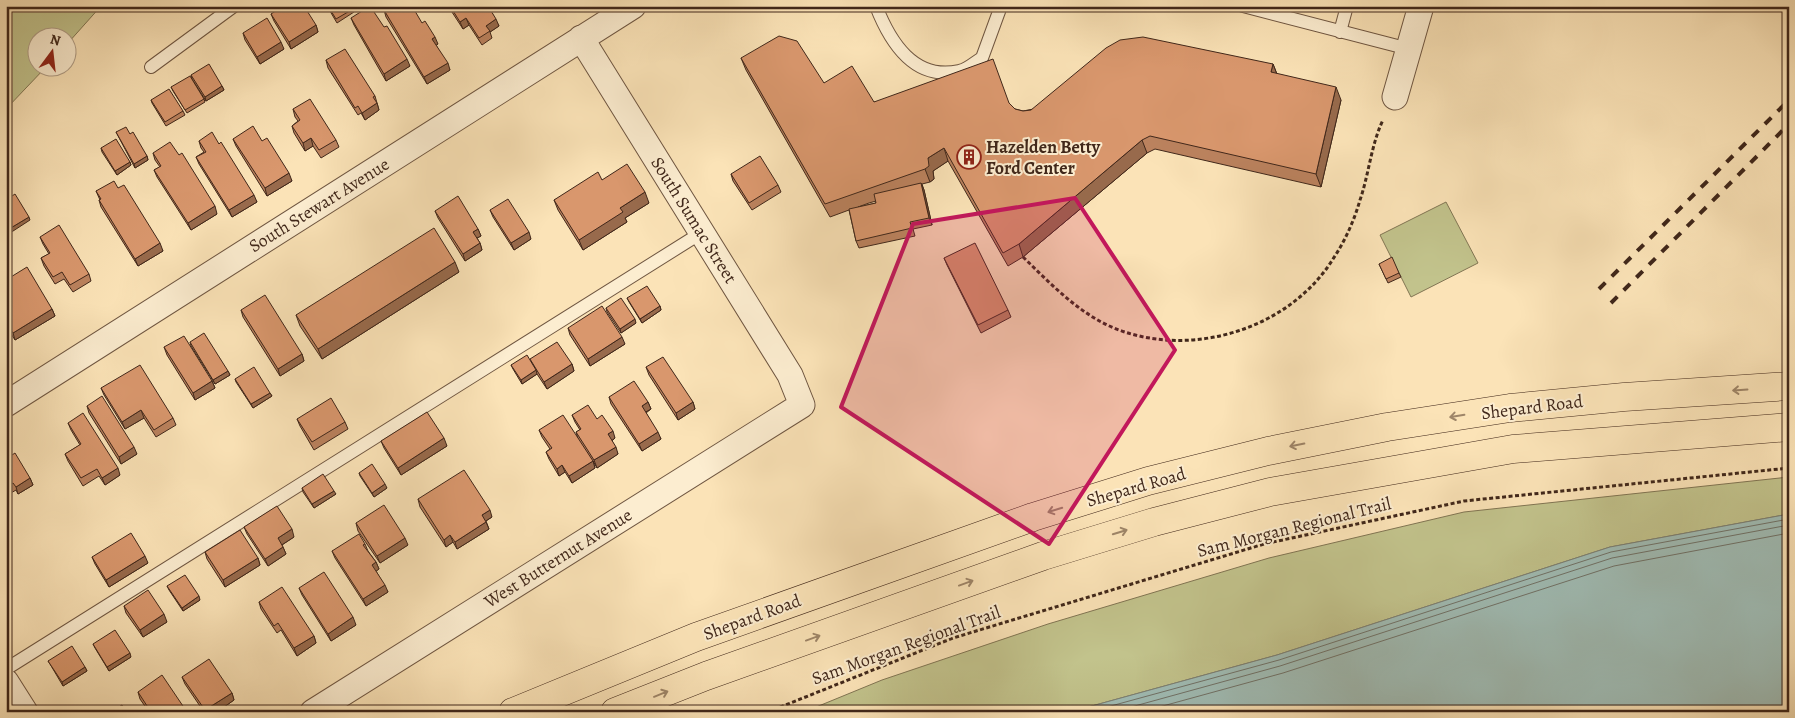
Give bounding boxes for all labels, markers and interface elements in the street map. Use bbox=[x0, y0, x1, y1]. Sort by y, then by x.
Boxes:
north arrow bbox=[28, 28, 78, 78]
text: N bbox=[48, 29, 63, 50]
place label: Hazelden Betty Ford Center bbox=[986, 135, 1101, 180]
building icon: Hazelden Betty Ford Center bbox=[956, 144, 982, 170]
street label: South Stewart Avenue bbox=[244, 152, 394, 258]
street label: South Sumac Street bbox=[645, 152, 743, 288]
one-way arrow bbox=[1732, 386, 1748, 395]
street label: Shepard Road bbox=[1480, 389, 1585, 425]
one-way arrow bbox=[1449, 412, 1465, 422]
one-way arrow bbox=[1289, 441, 1305, 450]
street label: Shepard Road bbox=[1083, 461, 1189, 513]
street label: Sam Morgan Regional Trail bbox=[1195, 491, 1394, 563]
street label: West Butternut Avenue bbox=[479, 503, 637, 614]
one-way arrow bbox=[1048, 506, 1064, 516]
one-way arrow bbox=[1112, 527, 1128, 537]
one-way arrow bbox=[958, 578, 973, 587]
street label: Shepard Road bbox=[700, 588, 805, 646]
street label: Sam Morgan Regional Trail bbox=[808, 599, 1004, 690]
one-way arrow bbox=[805, 633, 820, 642]
one-way arrow bbox=[652, 689, 668, 698]

